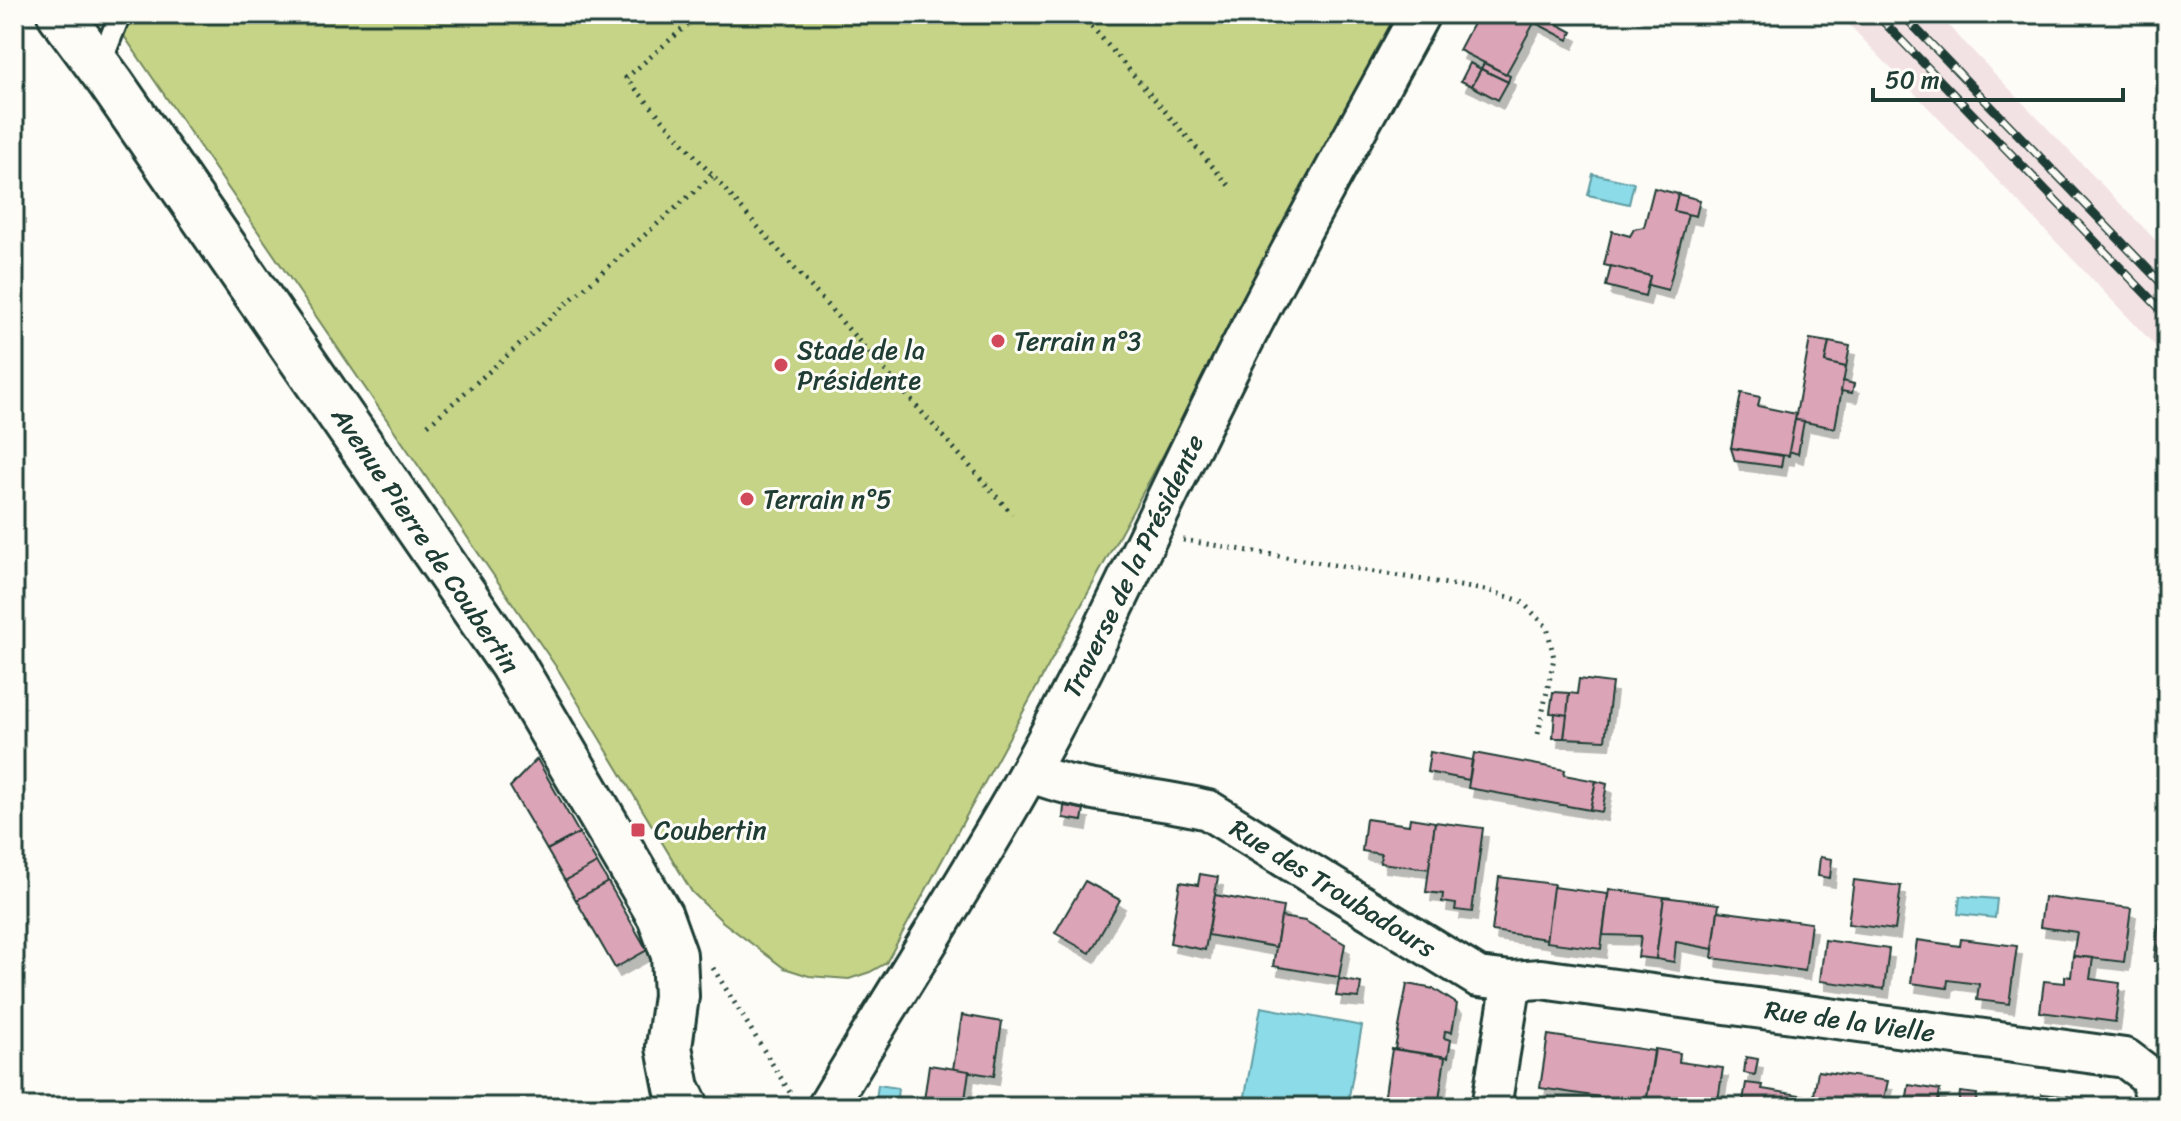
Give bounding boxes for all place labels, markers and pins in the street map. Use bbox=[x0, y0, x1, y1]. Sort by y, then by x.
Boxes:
place label: Terrain n°3 bbox=[1014, 318, 1141, 364]
place label: Stade de la Présidente bbox=[797, 327, 925, 403]
marker: Terrain n°3 bbox=[989, 332, 1007, 350]
marker: Stade de la Présidente bbox=[772, 356, 790, 374]
place label: Terrain n°5 bbox=[763, 476, 892, 522]
marker: Terrain n°5 bbox=[738, 490, 756, 508]
place label: Coubertin bbox=[654, 807, 767, 853]
marker: Coubertin bbox=[629, 821, 647, 839]

